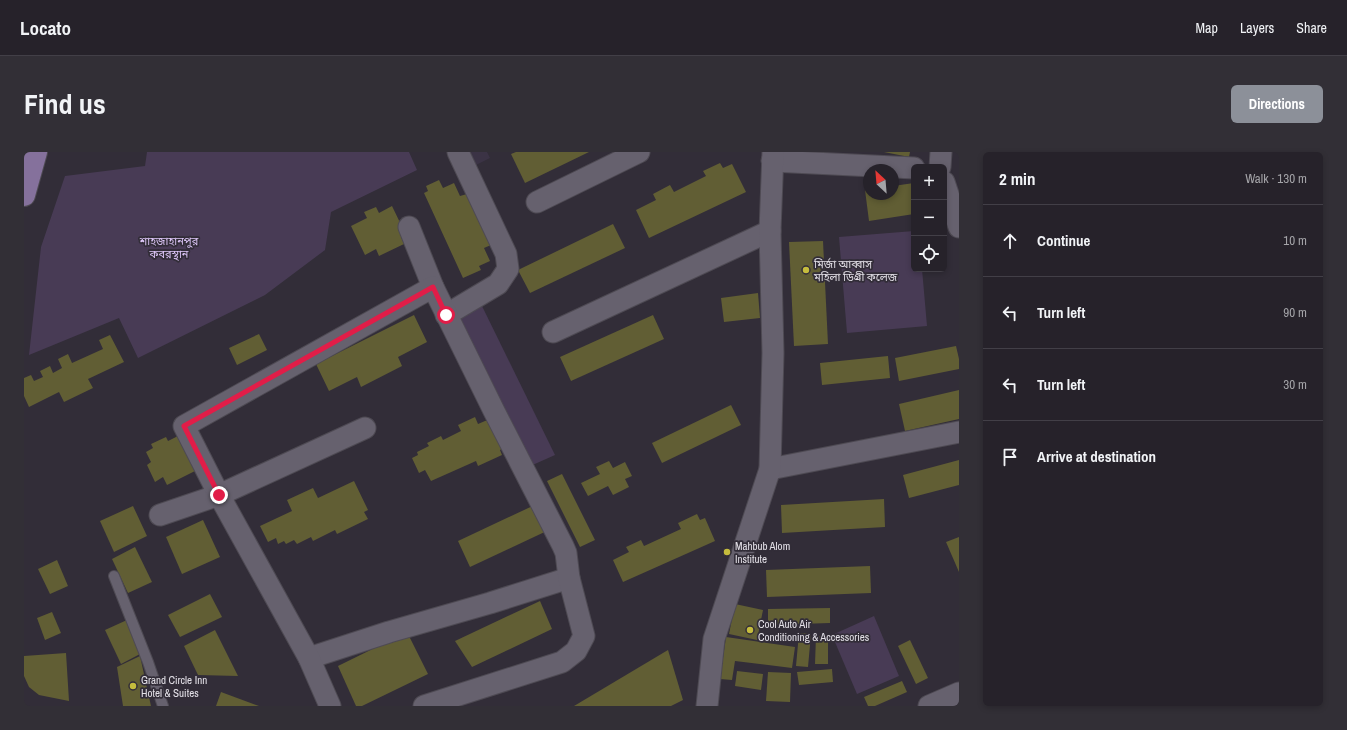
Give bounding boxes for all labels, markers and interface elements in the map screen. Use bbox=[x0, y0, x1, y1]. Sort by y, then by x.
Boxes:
text: Locato bbox=[20, 15, 71, 41]
text: Map bbox=[1196, 19, 1218, 37]
text: Layers bbox=[1240, 19, 1274, 37]
text: Share bbox=[1296, 19, 1327, 37]
text: Find us bbox=[24, 85, 106, 123]
button: Directions bbox=[1231, 85, 1323, 123]
north arrow bbox=[863, 164, 899, 200]
map controls bbox=[911, 164, 947, 272]
button: + bbox=[911, 164, 947, 200]
text: 2 min bbox=[999, 167, 1035, 190]
text: Walk · 130 m bbox=[1245, 170, 1307, 187]
button: − bbox=[911, 200, 947, 236]
icon: ahead bbox=[999, 230, 1021, 252]
text: Continue bbox=[1037, 230, 1090, 251]
text: 10 m bbox=[1283, 232, 1307, 249]
park label: শাহজাহানপুর কবরস্থান bbox=[139, 234, 199, 261]
button: locate bbox=[911, 236, 947, 272]
place label: মির্জা আব্বাস মহিলা ডিগ্রী কলেজ bbox=[813, 257, 898, 284]
marker: মির্জা আব্বাস মহিলা ডিগ্রী কলেজ bbox=[801, 265, 811, 275]
icon: left bbox=[999, 302, 1021, 324]
text: Turn left bbox=[1037, 302, 1085, 323]
text: 90 m bbox=[1283, 304, 1307, 321]
route start bbox=[437, 306, 455, 324]
icon: left bbox=[999, 374, 1021, 396]
text: Turn left bbox=[1037, 374, 1085, 395]
text: 30 m bbox=[1283, 376, 1307, 393]
icon: arrive bbox=[999, 446, 1021, 468]
text: Arrive at destination bbox=[1037, 446, 1156, 467]
route end bbox=[210, 486, 228, 504]
place label: Mahbub Alom Institute bbox=[735, 539, 790, 566]
marker: Mahbub Alom Institute bbox=[722, 547, 732, 557]
place label: Cool Auto Air Conditioning & Accessories bbox=[758, 617, 870, 644]
marker: Cool Auto Air Conditioning & Accessories bbox=[745, 625, 755, 635]
place label: Grand Circle Inn Hotel & Suites bbox=[141, 673, 207, 700]
marker: Grand Circle Inn Hotel & Suites bbox=[128, 681, 138, 691]

